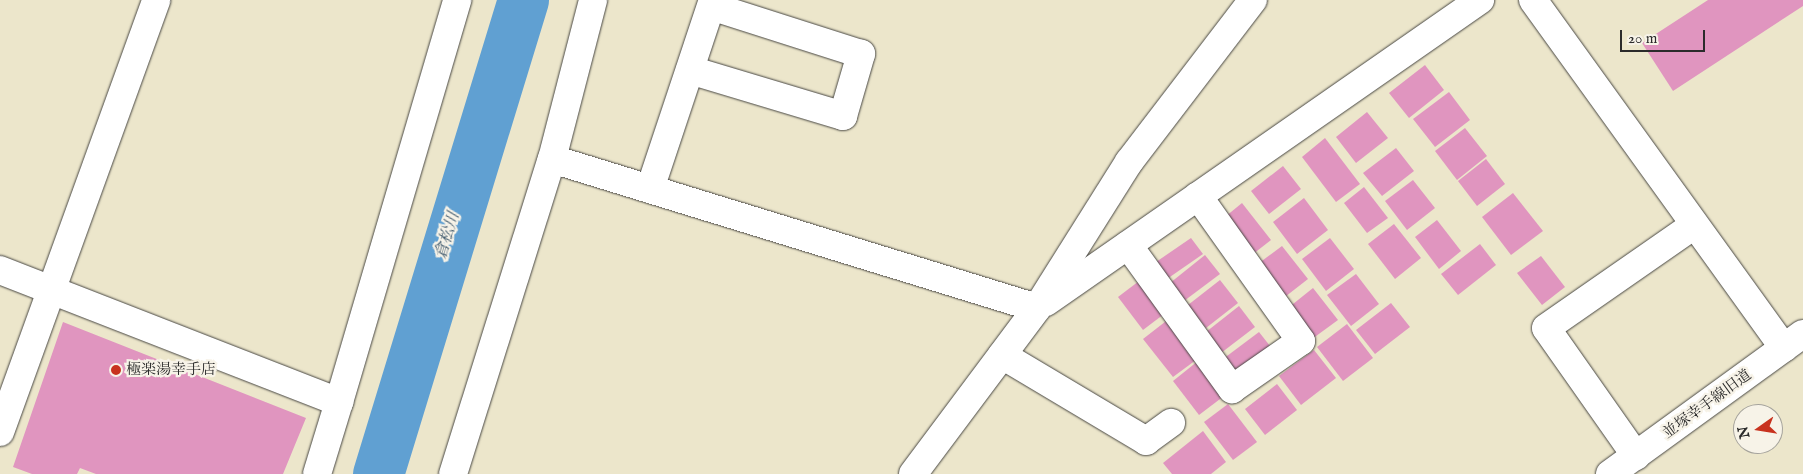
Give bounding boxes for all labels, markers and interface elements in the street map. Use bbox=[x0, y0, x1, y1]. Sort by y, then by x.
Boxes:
scale bar bbox=[1623, 20, 1708, 52]
text: 20 m bbox=[1628, 29, 1657, 48]
water label: 倉松川 bbox=[432, 210, 464, 262]
place label: 極楽湯幸手店 bbox=[126, 361, 216, 379]
marker: 極楽湯幸手店 bbox=[110, 364, 122, 376]
street label: 並塚幸手線旧道 bbox=[1659, 366, 1755, 442]
north arrow bbox=[1733, 404, 1783, 454]
text: N bbox=[1734, 424, 1754, 440]

